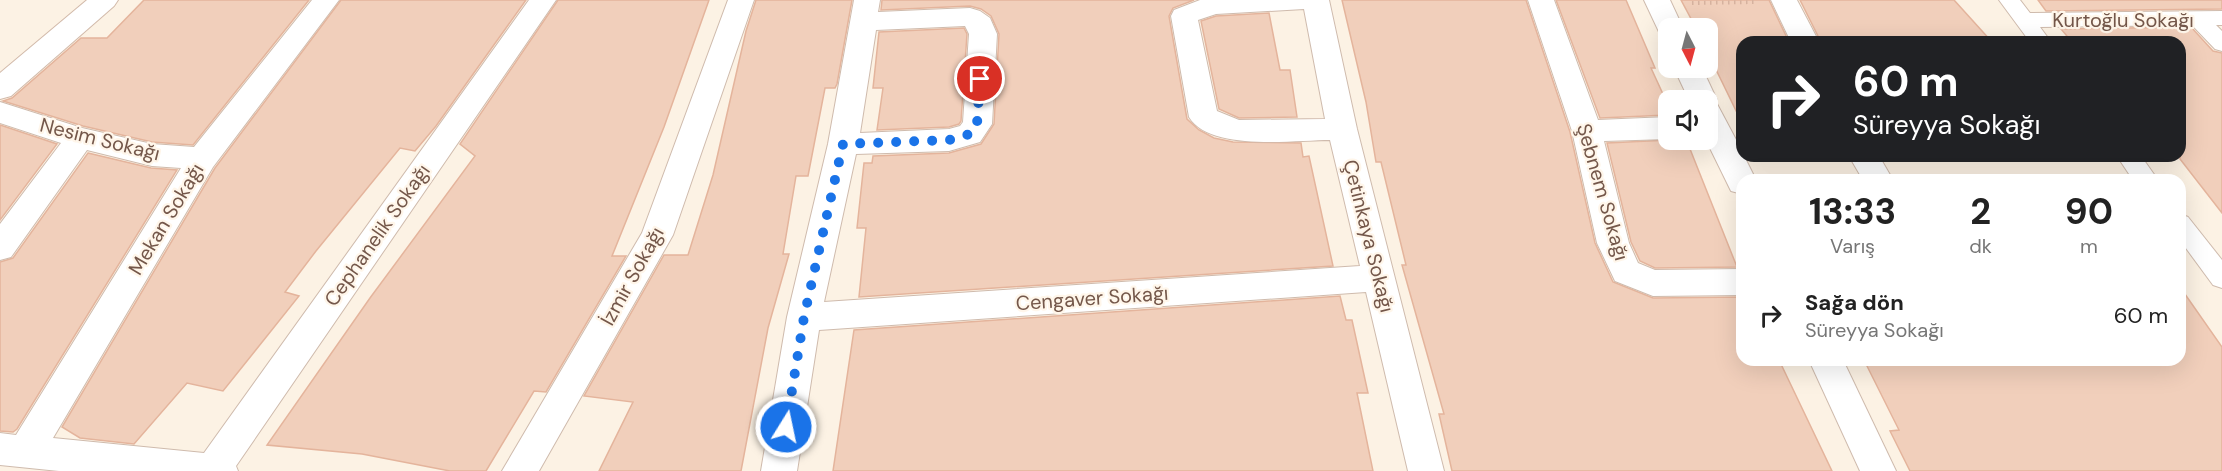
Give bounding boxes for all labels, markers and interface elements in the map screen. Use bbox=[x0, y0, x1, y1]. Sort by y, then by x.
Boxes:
street label: Kurtoğlu Sokağı bbox=[2052, 7, 2194, 33]
north arrow bbox=[1658, 18, 1718, 78]
map controls bbox=[1658, 18, 1718, 150]
pin bbox=[954, 53, 1005, 104]
text: 60 m bbox=[1853, 54, 1959, 109]
icon: right bbox=[1754, 60, 1832, 138]
icon: arrive bbox=[963, 62, 996, 95]
button: sound bbox=[1658, 90, 1718, 150]
text: Süreyya Sokağı bbox=[1853, 107, 2040, 142]
street label: Nesim Sokağı bbox=[37, 112, 163, 166]
street label: Şebnem Sokağı bbox=[1571, 120, 1635, 264]
street label: Çetinkaya Sokağı bbox=[1337, 157, 1401, 315]
street label: Mekan Sokağı bbox=[122, 158, 210, 280]
street label: Cephanelik Sokağı bbox=[318, 159, 436, 311]
text: 13:33 bbox=[1809, 188, 1896, 235]
text: 2 bbox=[1970, 188, 1991, 235]
text: 90 bbox=[2065, 188, 2113, 235]
street label: İzmir Sokağı bbox=[594, 222, 670, 330]
text: Varış bbox=[1830, 233, 1875, 259]
text: dk bbox=[1969, 233, 1992, 259]
text: m bbox=[2080, 233, 2098, 259]
street label: Cengaver Sokağı bbox=[1015, 280, 1169, 316]
text: Sağa dön bbox=[1805, 288, 1904, 317]
icon: right bbox=[1754, 299, 1787, 332]
text: 60 m bbox=[2114, 301, 2168, 330]
text: Süreyya Sokağı bbox=[1805, 317, 1944, 343]
position arrow bbox=[754, 395, 818, 459]

